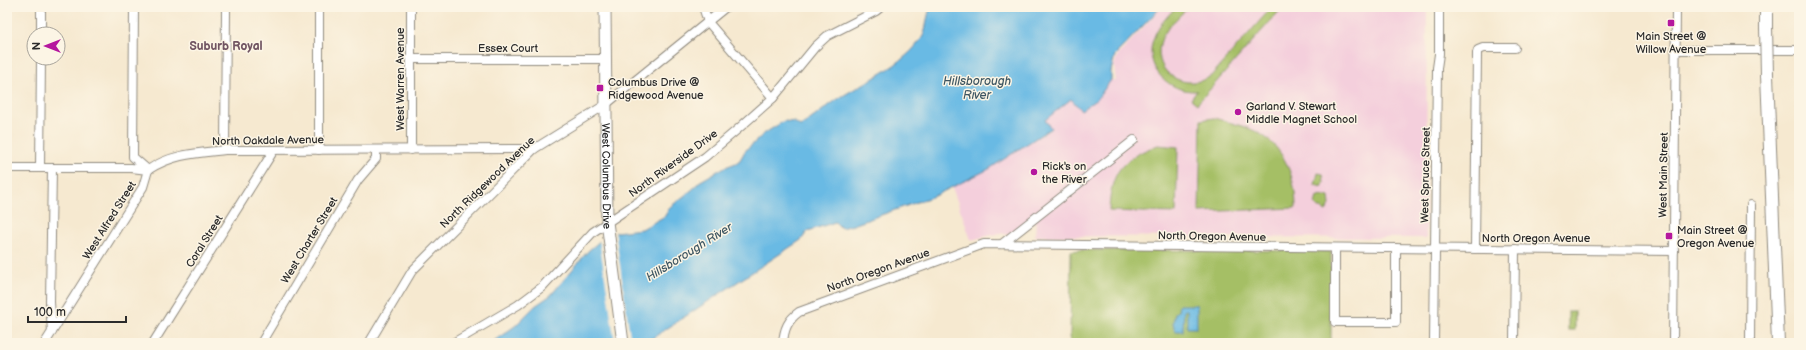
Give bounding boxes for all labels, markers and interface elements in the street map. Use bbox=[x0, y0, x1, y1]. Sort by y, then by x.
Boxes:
marker: Main Street @ Willow Avenue bbox=[1666, 18, 1676, 28]
north arrow bbox=[26, 26, 66, 66]
street label: West Warren Avenue bbox=[394, 27, 407, 131]
place label: Main Street @ Willow Avenue bbox=[1636, 30, 1707, 56]
district label: Suburb Royal bbox=[189, 39, 263, 54]
text: N bbox=[30, 42, 43, 50]
street label: Essex Court bbox=[478, 42, 539, 55]
water label: Hillsborough River bbox=[943, 74, 1011, 103]
place label: Columbus Drive @ Ridgewood Avenue bbox=[608, 76, 704, 102]
marker: Columbus Drive @ Ridgewood Avenue bbox=[595, 83, 605, 93]
place label: Garland V. Stewart Middle Magnet School bbox=[1246, 100, 1357, 126]
marker: Garland V. Stewart Middle Magnet School bbox=[1233, 107, 1243, 117]
street label: West Columbus Drive bbox=[599, 123, 614, 230]
street label: West Spruce Street bbox=[1418, 126, 1433, 223]
street label: North Riverside Drive bbox=[626, 127, 721, 200]
street label: West Main Street bbox=[1656, 132, 1671, 218]
street label: North Oakdale Avenue bbox=[212, 133, 325, 148]
street label: North Ridgewood Avenue bbox=[437, 133, 538, 231]
place label: Rick's on the River bbox=[1042, 160, 1088, 186]
marker: Rick's on the River bbox=[1029, 167, 1039, 177]
street label: West Alfred Street bbox=[80, 178, 139, 262]
street label: West Charter Street bbox=[279, 194, 341, 286]
street label: Coral Street bbox=[183, 212, 226, 270]
water label: Hillsborough River bbox=[643, 219, 737, 285]
place label: Main Street @ Oregon Avenue bbox=[1677, 224, 1755, 250]
street label: North Oregon Avenue bbox=[1158, 229, 1267, 244]
marker: Main Street @ Oregon Avenue bbox=[1664, 231, 1674, 241]
street label: North Oregon Avenue bbox=[1482, 232, 1591, 245]
street label: North Oregon Avenue bbox=[825, 246, 932, 295]
scale bar bbox=[28, 298, 126, 324]
text: 100 m bbox=[34, 305, 66, 320]

